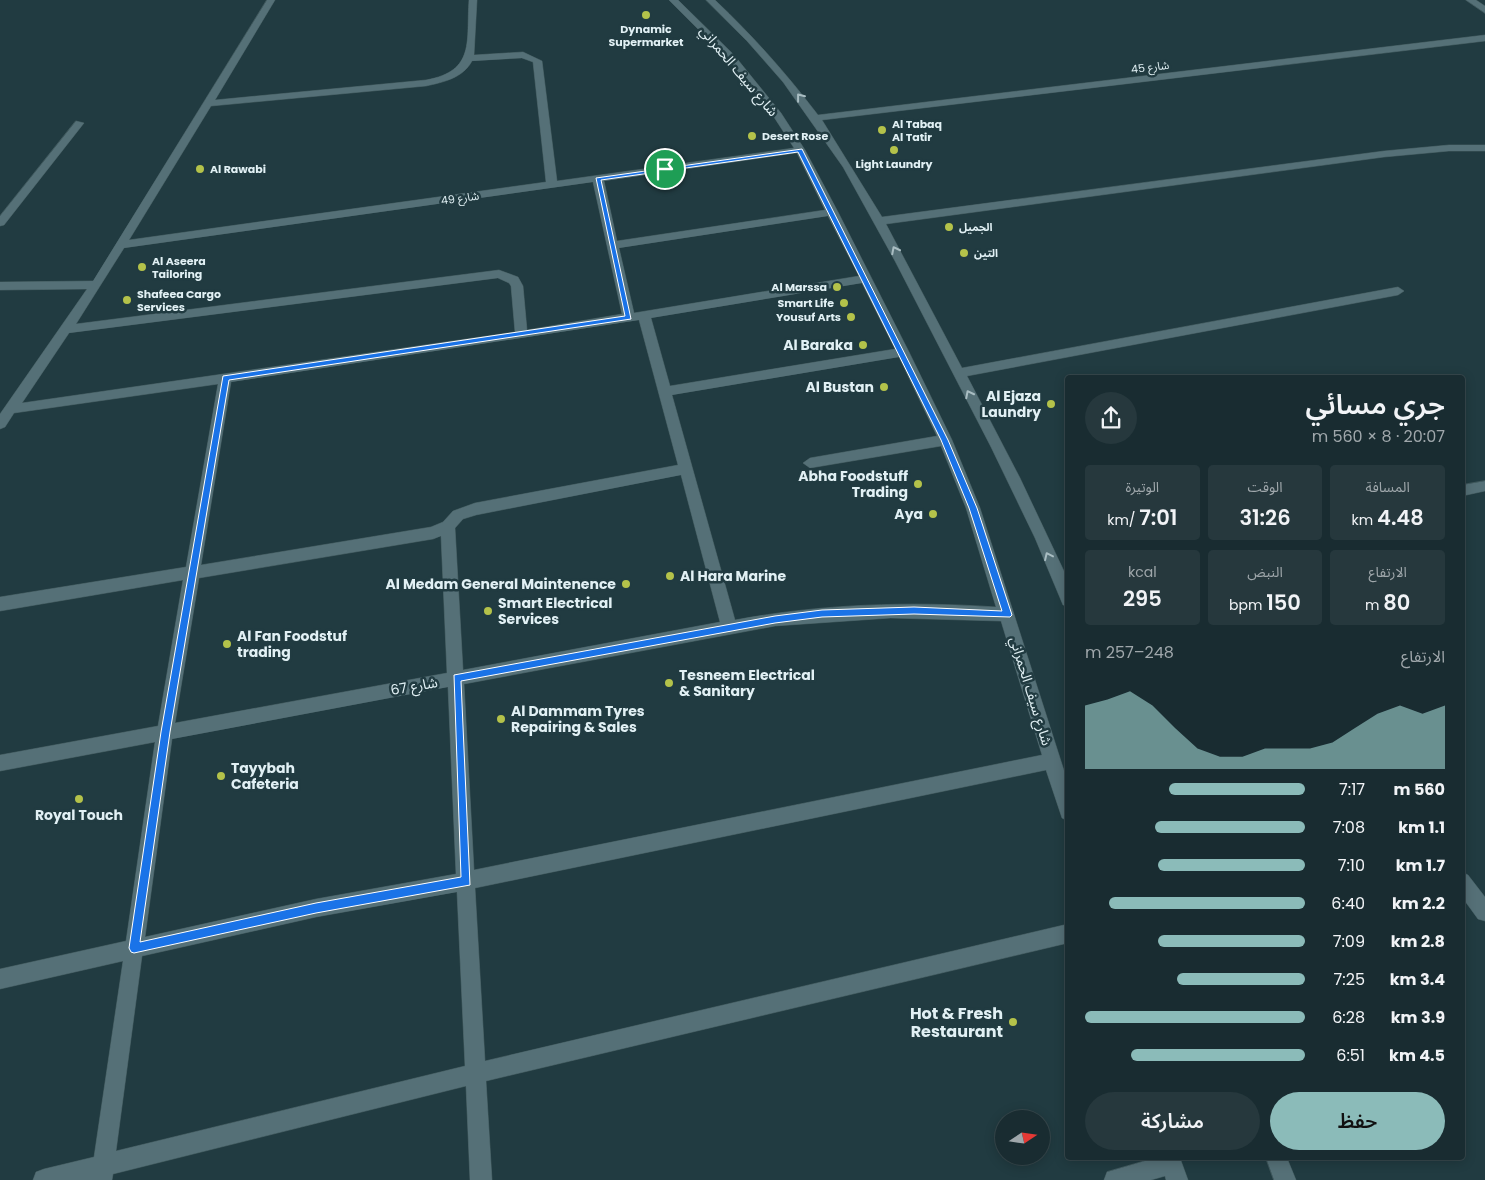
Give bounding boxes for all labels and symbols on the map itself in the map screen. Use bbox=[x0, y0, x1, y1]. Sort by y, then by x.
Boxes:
marker: Dynamic Supermarket bbox=[640, 9, 652, 21]
place label: Dynamic Supermarket bbox=[609, 21, 684, 50]
street label: شارع سيف الحمراني bbox=[694, 21, 783, 121]
street label: شارع 45 bbox=[1130, 57, 1170, 77]
one-way arrow bbox=[798, 94, 806, 103]
place label: Al Tabaq Al Tatir bbox=[892, 116, 942, 145]
marker: Al Tabaq Al Tatir bbox=[876, 124, 888, 136]
place label: Desert Rose bbox=[762, 128, 829, 144]
marker: Desert Rose bbox=[746, 130, 758, 142]
marker: Light Laundry bbox=[888, 144, 900, 156]
pin bbox=[644, 148, 686, 190]
place label: Light Laundry bbox=[856, 156, 932, 172]
place label: Al Rawabi bbox=[210, 161, 266, 177]
marker: Al Rawabi bbox=[194, 163, 206, 175]
street label: شارع 49 bbox=[440, 187, 480, 209]
place label: الجميل bbox=[959, 219, 993, 235]
marker: الجميل bbox=[943, 221, 955, 233]
place label: التين bbox=[974, 245, 998, 261]
one-way arrow bbox=[891, 246, 901, 255]
marker: التين bbox=[958, 247, 970, 259]
place label: Al Aseera Tailoring bbox=[152, 253, 206, 282]
marker: Al Aseera Tailoring bbox=[136, 261, 148, 273]
place label: Al Marssa bbox=[771, 279, 827, 295]
marker: Al Marssa bbox=[831, 281, 843, 293]
place label: Shafeea Cargo Services bbox=[137, 286, 221, 315]
marker: Shafeea Cargo Services bbox=[121, 294, 133, 306]
place label: Smart Life bbox=[777, 295, 834, 311]
marker: Smart Life bbox=[838, 297, 850, 309]
place label: Yousuf Arts bbox=[776, 309, 841, 325]
marker: Yousuf Arts bbox=[845, 311, 857, 323]
place label: Al Baraka bbox=[783, 335, 853, 355]
marker: Al Baraka bbox=[857, 339, 869, 351]
place label: Al Bustan bbox=[805, 377, 874, 397]
marker: Al Bustan bbox=[878, 381, 890, 393]
place label: Al Ejaza Laundry bbox=[982, 386, 1041, 422]
one-way arrow bbox=[965, 390, 975, 399]
marker: Al Ejaza Laundry bbox=[1045, 398, 1057, 410]
place label: Abha Foodstuff Trading bbox=[798, 466, 908, 502]
marker: Abha Foodstuff Trading bbox=[912, 478, 924, 490]
place label: Aya bbox=[894, 504, 923, 524]
marker: Aya bbox=[927, 508, 939, 520]
one-way arrow bbox=[1045, 552, 1055, 561]
place label: Al Hara Marine bbox=[680, 566, 787, 586]
marker: Al Hara Marine bbox=[664, 570, 676, 582]
place label: Al Medam General Maintenence bbox=[386, 574, 616, 594]
marker: Al Medam General Maintenence bbox=[620, 578, 632, 590]
place label: Smart Electrical Services bbox=[498, 593, 612, 629]
marker: Smart Electrical Services bbox=[482, 605, 494, 617]
place label: Al Fan Foodstuf trading bbox=[237, 626, 347, 662]
street label: شارع سيف الحمراني bbox=[1004, 634, 1057, 748]
marker: Al Fan Foodstuf trading bbox=[221, 638, 233, 650]
place label: Tesneem Electrical & Sanitary bbox=[679, 665, 815, 701]
street label: شارع 67 bbox=[389, 672, 439, 701]
marker: Tesneem Electrical & Sanitary bbox=[663, 677, 675, 689]
place label: Al Dammam Tyres Repairing & Sales bbox=[511, 701, 645, 737]
marker: Al Dammam Tyres Repairing & Sales bbox=[495, 713, 507, 725]
place label: Tayybah Cafeteria bbox=[231, 758, 299, 794]
marker: Tayybah Cafeteria bbox=[215, 770, 227, 782]
marker: Royal Touch bbox=[73, 793, 85, 805]
place label: Royal Touch bbox=[35, 805, 123, 825]
place label: Hot & Fresh Restaurant bbox=[910, 1002, 1003, 1043]
marker: Hot & Fresh Restaurant bbox=[1007, 1016, 1019, 1028]
north arrow bbox=[995, 1110, 1050, 1165]

